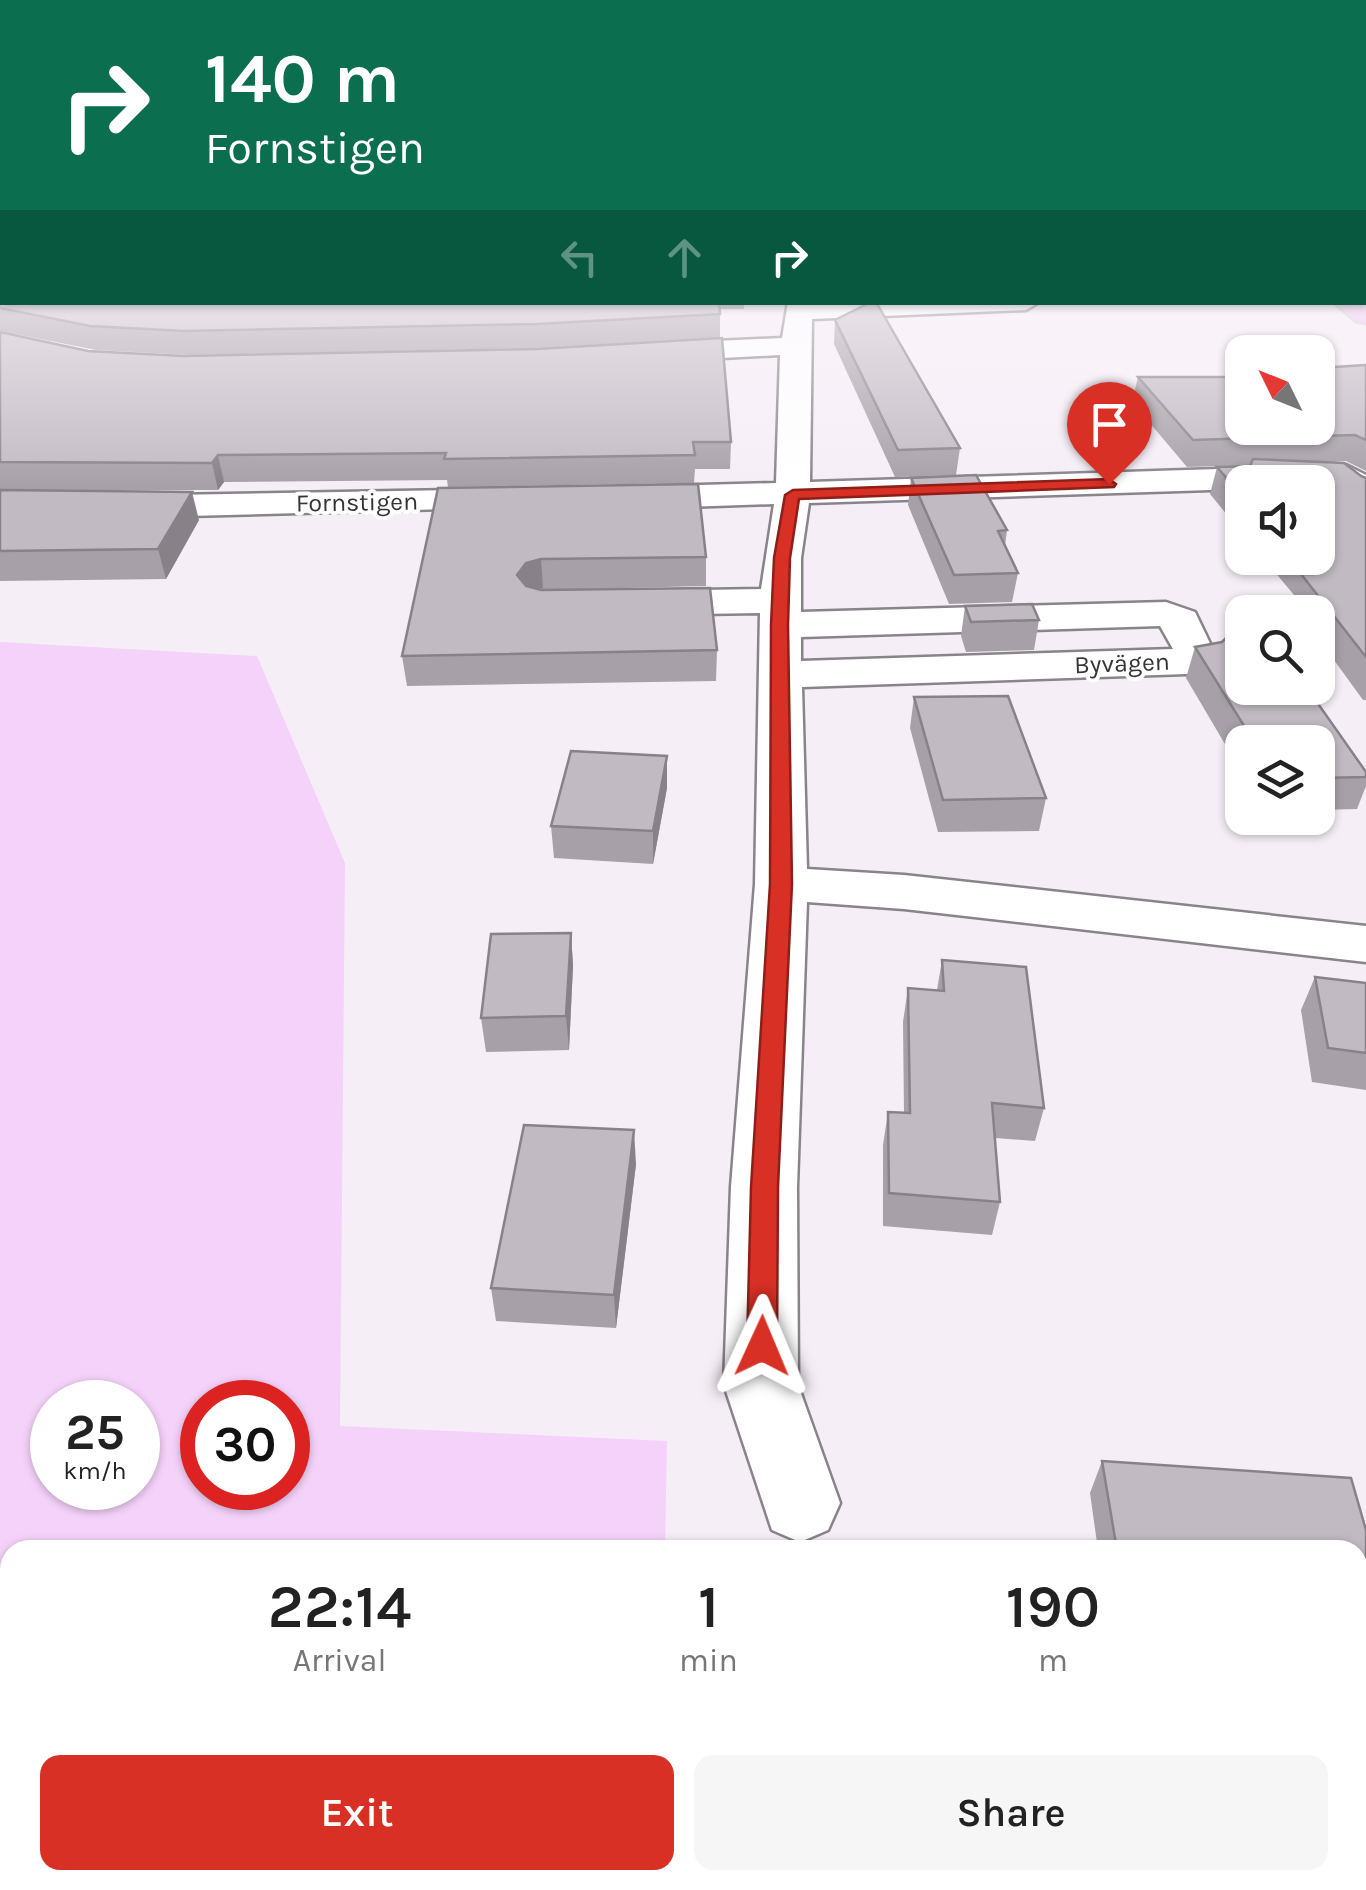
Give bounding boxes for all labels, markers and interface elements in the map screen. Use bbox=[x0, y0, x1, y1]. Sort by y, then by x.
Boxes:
text: 140 m bbox=[205, 38, 400, 120]
icon: right bbox=[40, 40, 170, 170]
text: Fornstigen bbox=[205, 122, 425, 174]
icon: left bbox=[552, 230, 607, 285]
icon: ahead bbox=[657, 230, 712, 285]
icon: right bbox=[762, 230, 817, 285]
north arrow bbox=[1225, 335, 1335, 445]
map controls bbox=[1225, 335, 1335, 835]
pin bbox=[1067, 382, 1152, 485]
icon: arrive bbox=[1082, 397, 1137, 452]
button: sound bbox=[1225, 465, 1335, 575]
street label: Fornstigen bbox=[296, 486, 418, 518]
button: search bbox=[1225, 595, 1335, 705]
street label: Byvägen bbox=[1074, 647, 1170, 679]
button: layers bbox=[1225, 725, 1335, 835]
position arrow bbox=[710, 1294, 814, 1398]
speed limit sign: 30 bbox=[180, 1380, 310, 1510]
text: 25 bbox=[65, 1403, 125, 1462]
text: km/h bbox=[63, 1456, 127, 1485]
text: 22:14 bbox=[268, 1572, 411, 1642]
text: 1 bbox=[698, 1572, 719, 1642]
text: 190 bbox=[1006, 1572, 1100, 1642]
text: Arrival bbox=[293, 1642, 386, 1679]
text: min bbox=[679, 1642, 738, 1679]
text: m bbox=[1038, 1642, 1068, 1679]
button: Exit bbox=[40, 1755, 674, 1870]
button: Share bbox=[694, 1755, 1328, 1870]

